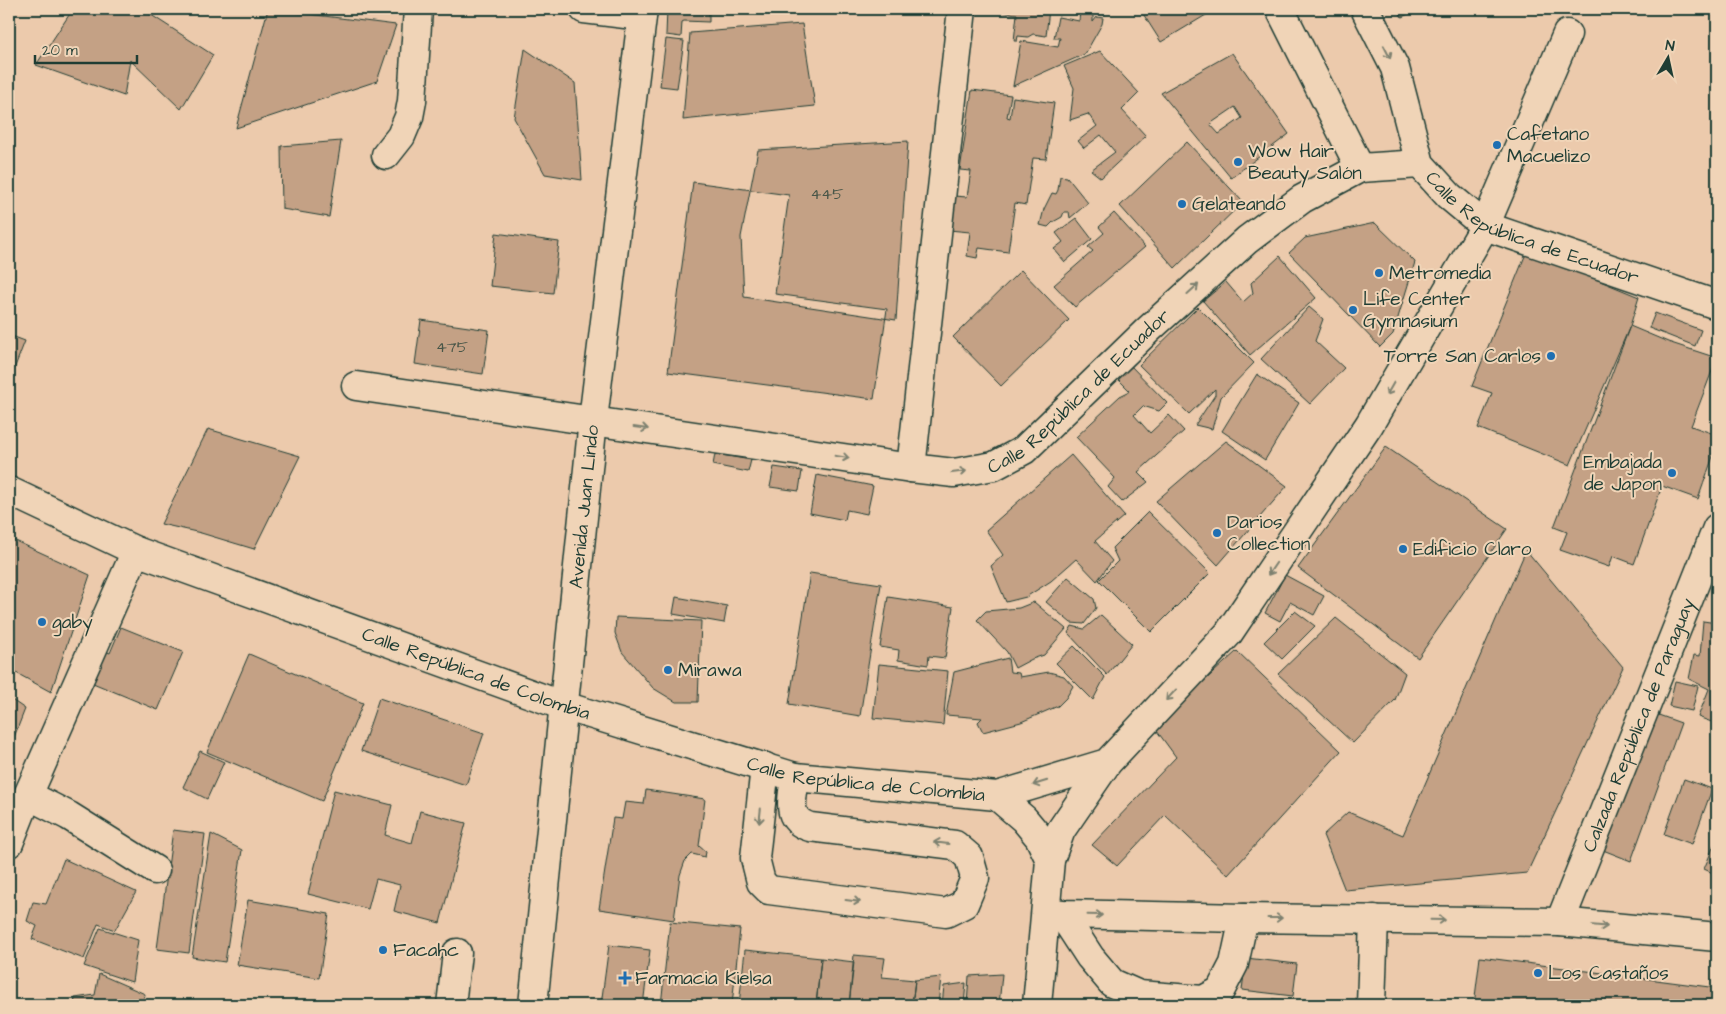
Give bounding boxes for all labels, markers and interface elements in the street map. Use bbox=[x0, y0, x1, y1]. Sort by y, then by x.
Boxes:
scale bar bbox=[35, 32, 138, 64]
north arrow bbox=[1644, 32, 1694, 82]
text: N bbox=[1664, 36, 1676, 57]
text: 20 m bbox=[42, 40, 78, 61]
one-way arrow bbox=[1383, 44, 1392, 59]
place label: Cafetano Macuelizo bbox=[1507, 121, 1591, 170]
place label: Wow Hair Beauty Salón bbox=[1248, 138, 1362, 188]
marker: Cafetano Macuelizo bbox=[1491, 139, 1503, 151]
marker: Wow Hair Beauty Salón bbox=[1232, 156, 1244, 168]
street label: Calle República de Ecuador bbox=[1419, 165, 1643, 291]
house number: 445 bbox=[810, 183, 844, 205]
place label: Gelateando bbox=[1192, 191, 1286, 218]
marker: Gelateando bbox=[1176, 198, 1188, 210]
place label: Metromedia bbox=[1389, 260, 1492, 287]
marker: Metromedia bbox=[1373, 267, 1385, 279]
one-way arrow bbox=[1186, 284, 1199, 296]
place label: Life Center Gymnasium bbox=[1363, 286, 1470, 336]
street label: Calle República de Ecuador bbox=[982, 302, 1176, 481]
marker: Life Center Gymnasium bbox=[1347, 304, 1359, 316]
house number: 475 bbox=[436, 336, 469, 358]
place label: Torre San Carlos bbox=[1384, 343, 1541, 370]
marker: Torre San Carlos bbox=[1545, 350, 1557, 362]
one-way arrow bbox=[1385, 382, 1395, 397]
street label: Avenida Juan Lindo bbox=[562, 423, 606, 590]
one-way arrow bbox=[633, 423, 649, 433]
place label: Embajada de Japon bbox=[1583, 449, 1662, 498]
one-way arrow bbox=[833, 453, 849, 463]
one-way arrow bbox=[951, 467, 967, 477]
marker: Embajada de Japon bbox=[1666, 467, 1678, 479]
place label: Darios Collection bbox=[1227, 509, 1310, 558]
marker: Darios Collection bbox=[1211, 527, 1223, 539]
place label: Edificio Claro bbox=[1413, 536, 1532, 563]
marker: Edificio Claro bbox=[1397, 543, 1409, 555]
one-way arrow bbox=[1267, 562, 1277, 576]
street label: Calzada República de Paraguay bbox=[1576, 594, 1702, 856]
place label: gaby bbox=[52, 609, 93, 637]
marker: gaby bbox=[36, 616, 48, 628]
street label: Calle República de Colombia bbox=[358, 620, 594, 727]
place label: Mirawa bbox=[678, 657, 742, 684]
marker: Mirawa bbox=[662, 664, 674, 676]
one-way arrow bbox=[1165, 689, 1177, 702]
street label: Calle República de Colombia bbox=[744, 750, 987, 808]
one-way arrow bbox=[1033, 778, 1049, 788]
one-way arrow bbox=[755, 808, 765, 824]
one-way arrow bbox=[933, 838, 949, 848]
one-way arrow bbox=[844, 896, 860, 906]
one-way arrow bbox=[1086, 910, 1103, 920]
one-way arrow bbox=[1266, 913, 1283, 923]
one-way arrow bbox=[1429, 915, 1445, 925]
one-way arrow bbox=[1592, 921, 1608, 930]
place label: Facahc bbox=[393, 937, 459, 964]
marker: Facahc bbox=[377, 944, 389, 956]
place label: Los Castaños bbox=[1548, 960, 1669, 987]
place label: Farmacia Kielsa bbox=[635, 965, 772, 992]
marker: Los Castaños bbox=[1532, 967, 1544, 979]
marker: Farmacia Kielsa bbox=[619, 972, 631, 984]

